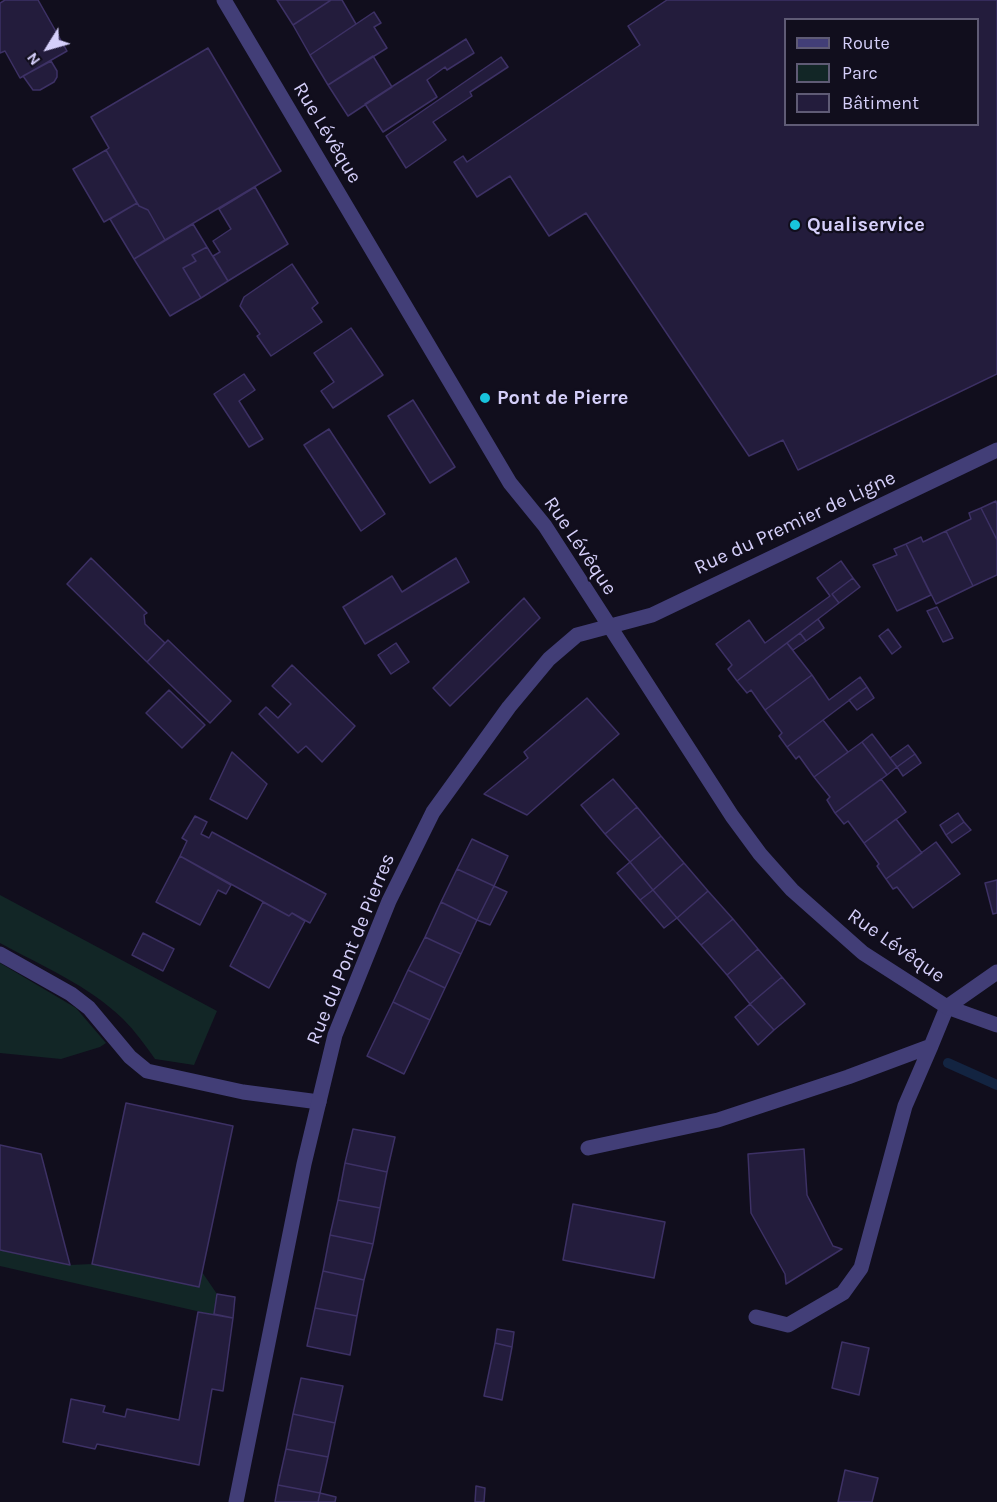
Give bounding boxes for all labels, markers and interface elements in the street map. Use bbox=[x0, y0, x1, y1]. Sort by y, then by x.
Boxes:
north arrow bbox=[18, 18, 78, 78]
legend bbox=[784, 18, 979, 126]
text: Route bbox=[842, 32, 890, 54]
text: N bbox=[22, 49, 44, 69]
text: Parc bbox=[842, 62, 878, 84]
street label: Rue Lévêque bbox=[288, 78, 366, 188]
text: Bâtiment bbox=[842, 92, 919, 114]
place label: Qualiservice bbox=[807, 213, 925, 237]
marker: Qualiservice bbox=[788, 218, 802, 232]
place label: Pont de Pierre bbox=[497, 386, 628, 410]
marker: Pont de Pierre bbox=[478, 391, 492, 405]
street label: Rue du Premier de Ligne bbox=[691, 466, 899, 580]
street label: Rue Lévêque bbox=[538, 492, 622, 600]
street label: Rue du Pont de Pierres bbox=[302, 850, 400, 1048]
street label: Rue Lévêque bbox=[843, 904, 949, 988]

